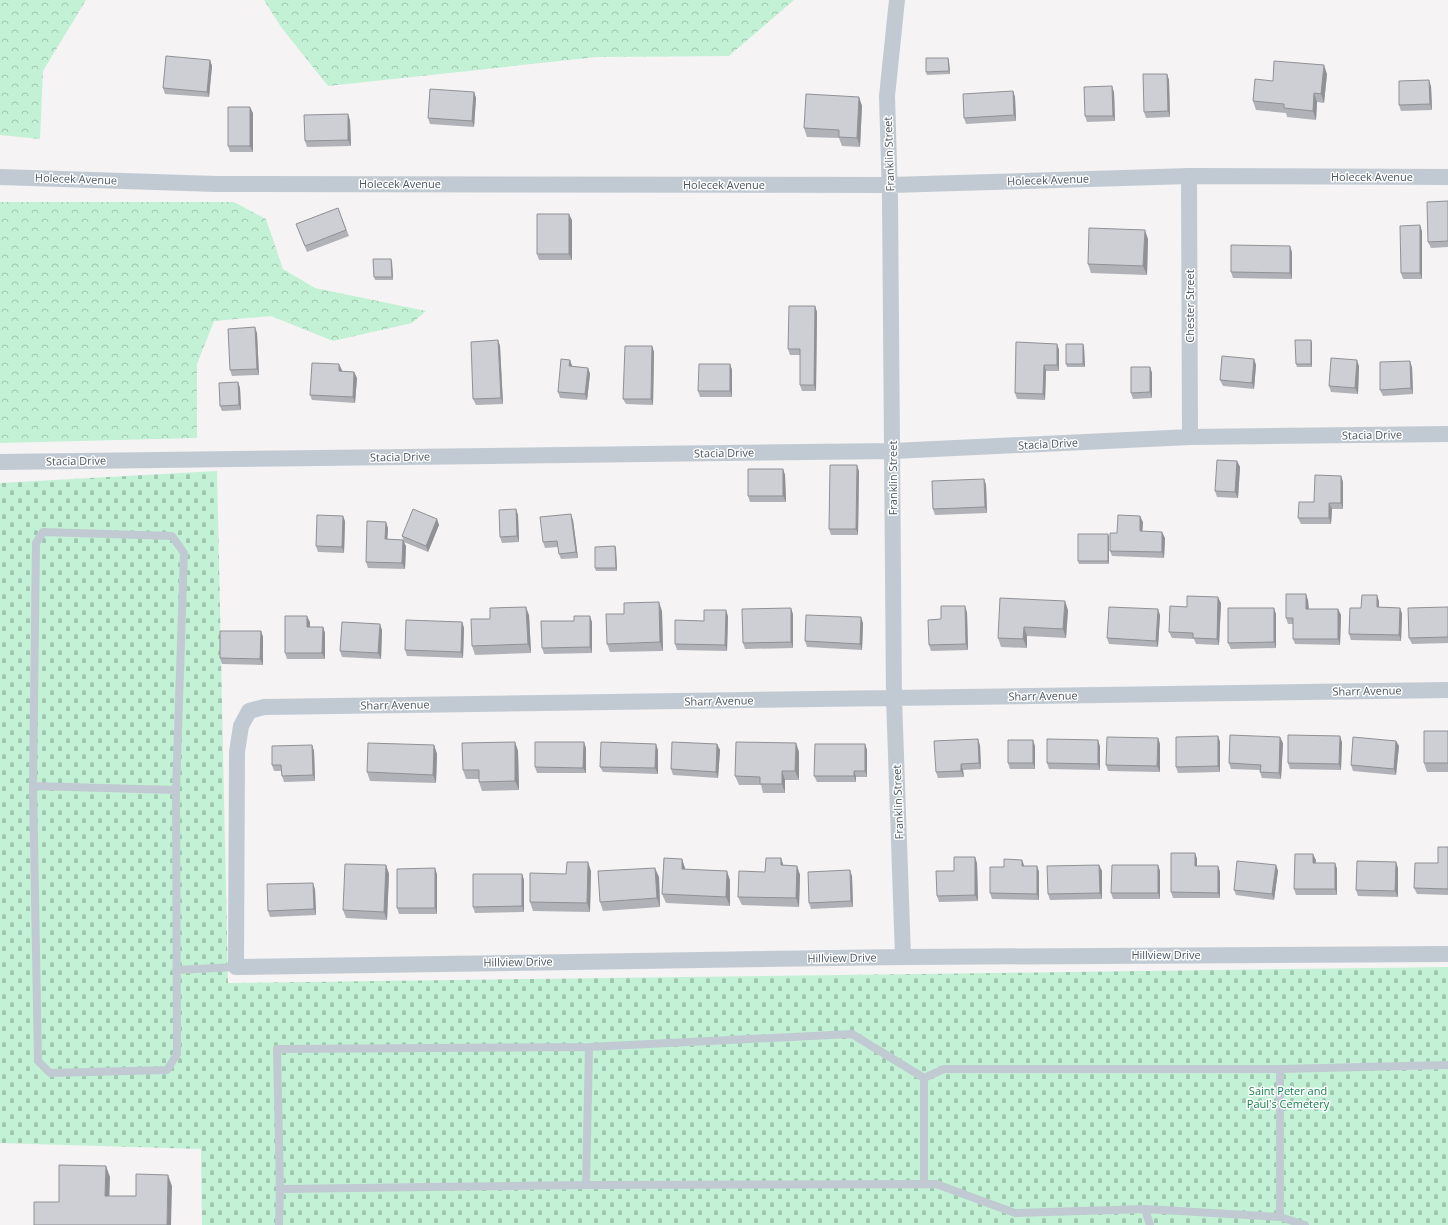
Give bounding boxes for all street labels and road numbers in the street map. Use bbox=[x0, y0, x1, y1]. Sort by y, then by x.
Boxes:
street label: Franklin Street bbox=[880, 116, 897, 192]
street label: Holecek Avenue bbox=[1331, 169, 1413, 184]
street label: Holecek Avenue bbox=[35, 170, 117, 187]
street label: Holecek Avenue bbox=[1007, 171, 1089, 188]
street label: Holecek Avenue bbox=[359, 176, 441, 191]
street label: Holecek Avenue bbox=[683, 177, 765, 192]
street label: Chester Street bbox=[1182, 269, 1197, 343]
street label: Stacia Drive bbox=[1342, 426, 1402, 443]
street label: Stacia Drive bbox=[1018, 434, 1078, 453]
street label: Franklin Street bbox=[885, 441, 900, 515]
street label: Stacia Drive bbox=[694, 444, 754, 461]
street label: Stacia Drive bbox=[370, 448, 430, 465]
street label: Stacia Drive bbox=[46, 452, 106, 469]
street label: Sharr Avenue bbox=[1332, 682, 1402, 699]
street label: Sharr Avenue bbox=[1008, 687, 1078, 704]
street label: Sharr Avenue bbox=[684, 692, 754, 709]
street label: Sharr Avenue bbox=[360, 696, 430, 713]
street label: Franklin Street bbox=[889, 764, 906, 840]
street label: Hillview Drive bbox=[1131, 947, 1201, 962]
street label: Hillview Drive bbox=[807, 949, 877, 966]
street label: Hillview Drive bbox=[483, 953, 553, 970]

